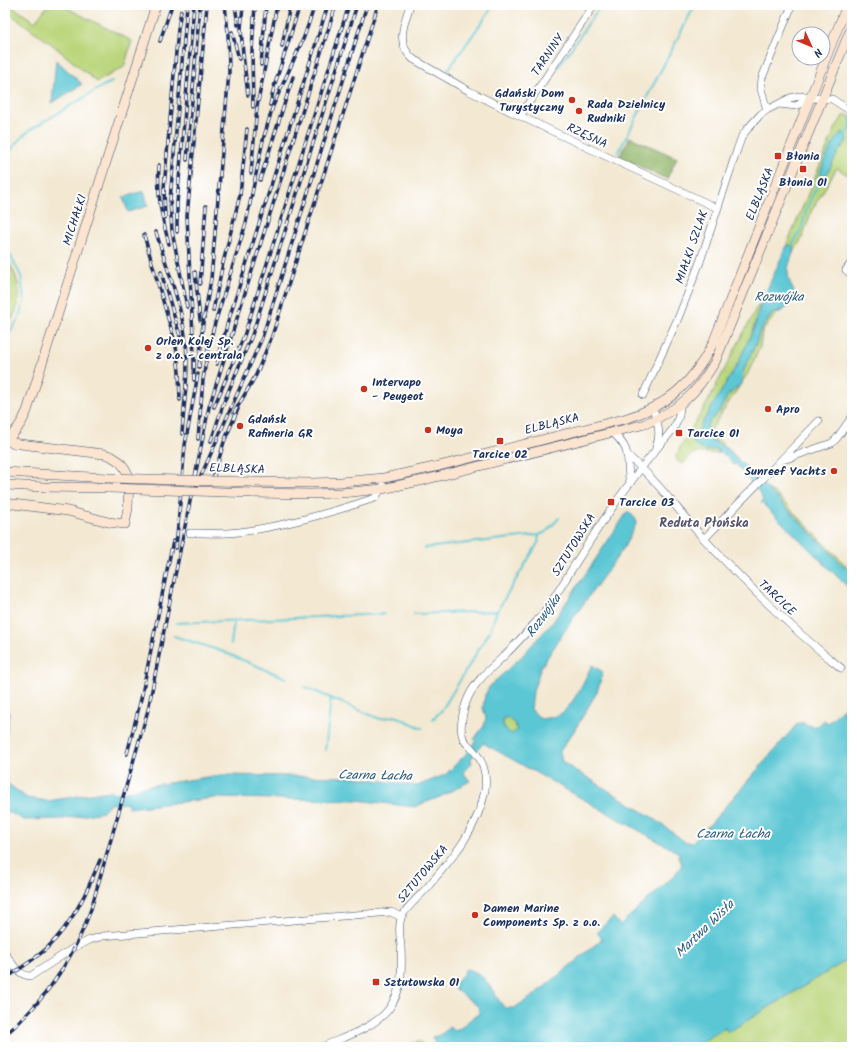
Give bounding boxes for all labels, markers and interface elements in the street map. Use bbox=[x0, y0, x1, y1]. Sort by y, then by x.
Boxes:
north arrow bbox=[791, 26, 831, 66]
street label: TARNINY bbox=[527, 29, 570, 80]
text: N bbox=[809, 43, 826, 61]
place label: Gdański Dom Turystyczny bbox=[495, 84, 565, 117]
marker: Gdański Dom Turystyczny bbox=[567, 95, 577, 105]
place label: Rada Dzielnicy Rudniki bbox=[587, 95, 666, 128]
marker: Rada Dzielnicy Rudniki bbox=[574, 106, 584, 116]
street label: RZĘSNA bbox=[563, 118, 611, 154]
place label: Błonia bbox=[786, 147, 819, 166]
marker: Błonia bbox=[773, 151, 783, 161]
marker: Błonia 01 bbox=[798, 164, 808, 174]
street label: ELBLĄSKA bbox=[741, 165, 779, 223]
place label: Błonia 01 bbox=[779, 173, 827, 192]
street label: MICHAŁKI bbox=[58, 192, 92, 248]
street label: MIAŁKI SZLAK bbox=[670, 207, 714, 287]
water label: Rozwójka bbox=[754, 287, 805, 308]
place label: Orlen Kolej Sp. z o.o. - centrala bbox=[156, 332, 242, 365]
marker: Orlen Kolej Sp. z o.o. - centrala bbox=[143, 343, 153, 353]
place label: Intervapo - Peugeot bbox=[372, 373, 424, 406]
marker: Intervapo - Peugeot bbox=[359, 384, 369, 394]
place label: Apro bbox=[776, 400, 800, 419]
marker: Apro bbox=[763, 404, 773, 414]
street label: ELBLĄSKA bbox=[523, 408, 581, 440]
place label: Gdańsk Rafineria GR bbox=[248, 410, 313, 443]
marker: Gdańsk Rafineria GR bbox=[235, 421, 245, 431]
place label: Moya bbox=[436, 421, 463, 440]
place label: Tarcice 01 bbox=[687, 424, 739, 443]
marker: Moya bbox=[423, 425, 433, 435]
marker: Tarcice 01 bbox=[674, 428, 684, 438]
marker: Tarcice 02 bbox=[495, 436, 505, 446]
place label: Tarcice 02 bbox=[472, 445, 528, 464]
street label: ELBLĄSKA bbox=[209, 459, 265, 479]
place label: Sunreef Yachts bbox=[745, 462, 826, 481]
marker: Sunreef Yachts bbox=[829, 466, 839, 476]
place label: Tarcice 03 bbox=[619, 493, 674, 512]
marker: Tarcice 03 bbox=[606, 497, 616, 507]
street label: SZTUTOWSKA bbox=[547, 510, 601, 580]
district label: Reduta Płońska bbox=[659, 513, 749, 534]
street label: TARCICE bbox=[754, 575, 801, 621]
water label: Rozwójka bbox=[521, 589, 568, 642]
water label: Czarna Łacha bbox=[338, 765, 413, 787]
water label: Czarna Łacha bbox=[696, 824, 771, 845]
street label: SZTUTOWSKA bbox=[393, 841, 453, 907]
water label: Martwa Wisła bbox=[671, 895, 740, 963]
place label: Damen Marine Components Sp. z o.o. bbox=[483, 899, 600, 932]
marker: Damen Marine Components Sp. z o.o. bbox=[470, 910, 480, 920]
place label: Sztutowska 01 bbox=[384, 973, 459, 992]
marker: Sztutowska 01 bbox=[371, 977, 381, 987]

